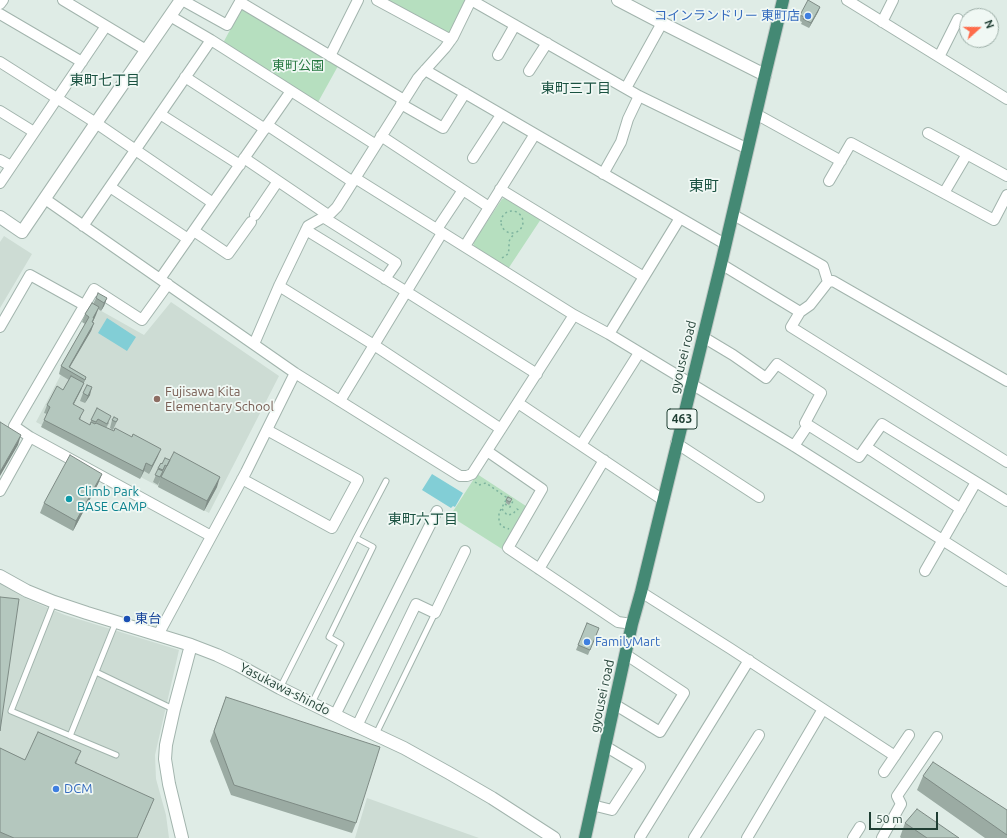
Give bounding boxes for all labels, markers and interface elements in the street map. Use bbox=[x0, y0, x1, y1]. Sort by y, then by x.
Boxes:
place label: コインランドリー 東町店 bbox=[654, 8, 800, 24]
north arrow bbox=[959, 8, 999, 48]
marker: コインランドリー 東町店 bbox=[803, 11, 813, 21]
text: N bbox=[982, 18, 996, 30]
park label: 東町公園 bbox=[272, 58, 324, 74]
district label: 東町七丁目 bbox=[70, 72, 140, 88]
district label: 東町三丁目 bbox=[541, 80, 611, 96]
district label: 東町 bbox=[689, 177, 719, 195]
street label: gyousei road bbox=[666, 319, 700, 395]
place label: Fujisawa Kita Elementary School bbox=[165, 384, 274, 415]
marker: Fujisawa Kita Elementary School bbox=[152, 394, 162, 404]
road number: 463 bbox=[667, 409, 697, 429]
place label: Climb Park BASE CAMP bbox=[77, 484, 147, 515]
marker: Climb Park BASE CAMP bbox=[64, 494, 74, 504]
district label: 東町六丁目 bbox=[388, 511, 458, 527]
place label: 東台 bbox=[135, 611, 161, 627]
marker: 東台 bbox=[122, 614, 132, 624]
place label: FamilyMart bbox=[595, 634, 660, 650]
marker: FamilyMart bbox=[582, 637, 592, 647]
street label: gyousei road bbox=[587, 658, 617, 734]
street label: Yasukawa-shindo bbox=[237, 659, 333, 719]
place label: DCM bbox=[64, 781, 92, 797]
marker: DCM bbox=[51, 784, 61, 794]
scale bar bbox=[871, 804, 940, 830]
text: 50 m bbox=[876, 812, 903, 825]

